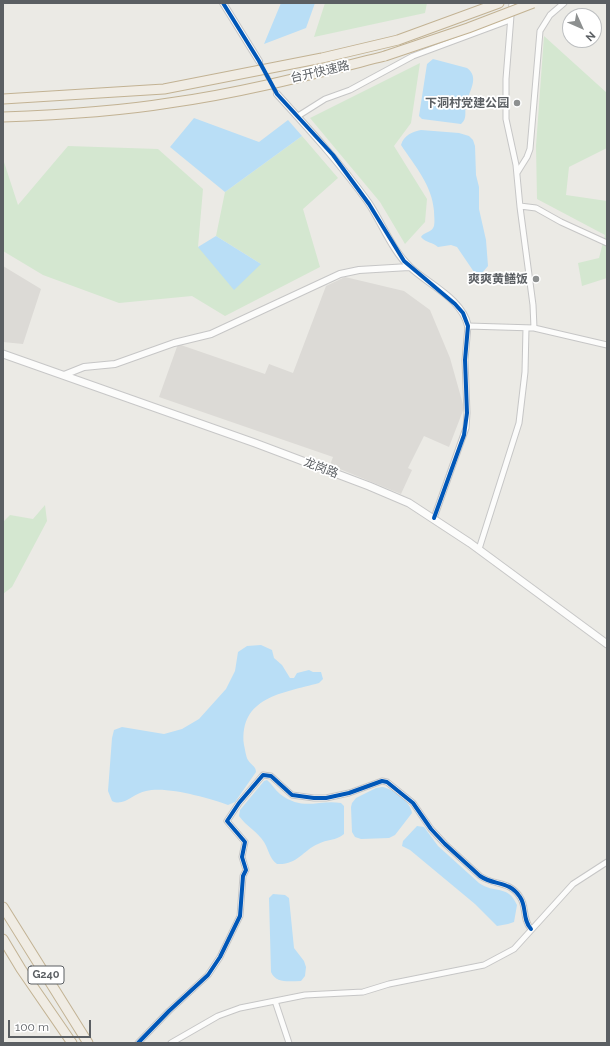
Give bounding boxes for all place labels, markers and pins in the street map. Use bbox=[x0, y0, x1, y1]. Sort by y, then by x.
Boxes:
place label: 下洞村党建公园 bbox=[425, 96, 509, 110]
marker: 下洞村党建公园 bbox=[512, 98, 522, 108]
place label: 爽爽黄鳝饭 bbox=[468, 272, 528, 286]
marker: 爽爽黄鳝饭 bbox=[531, 274, 541, 284]

